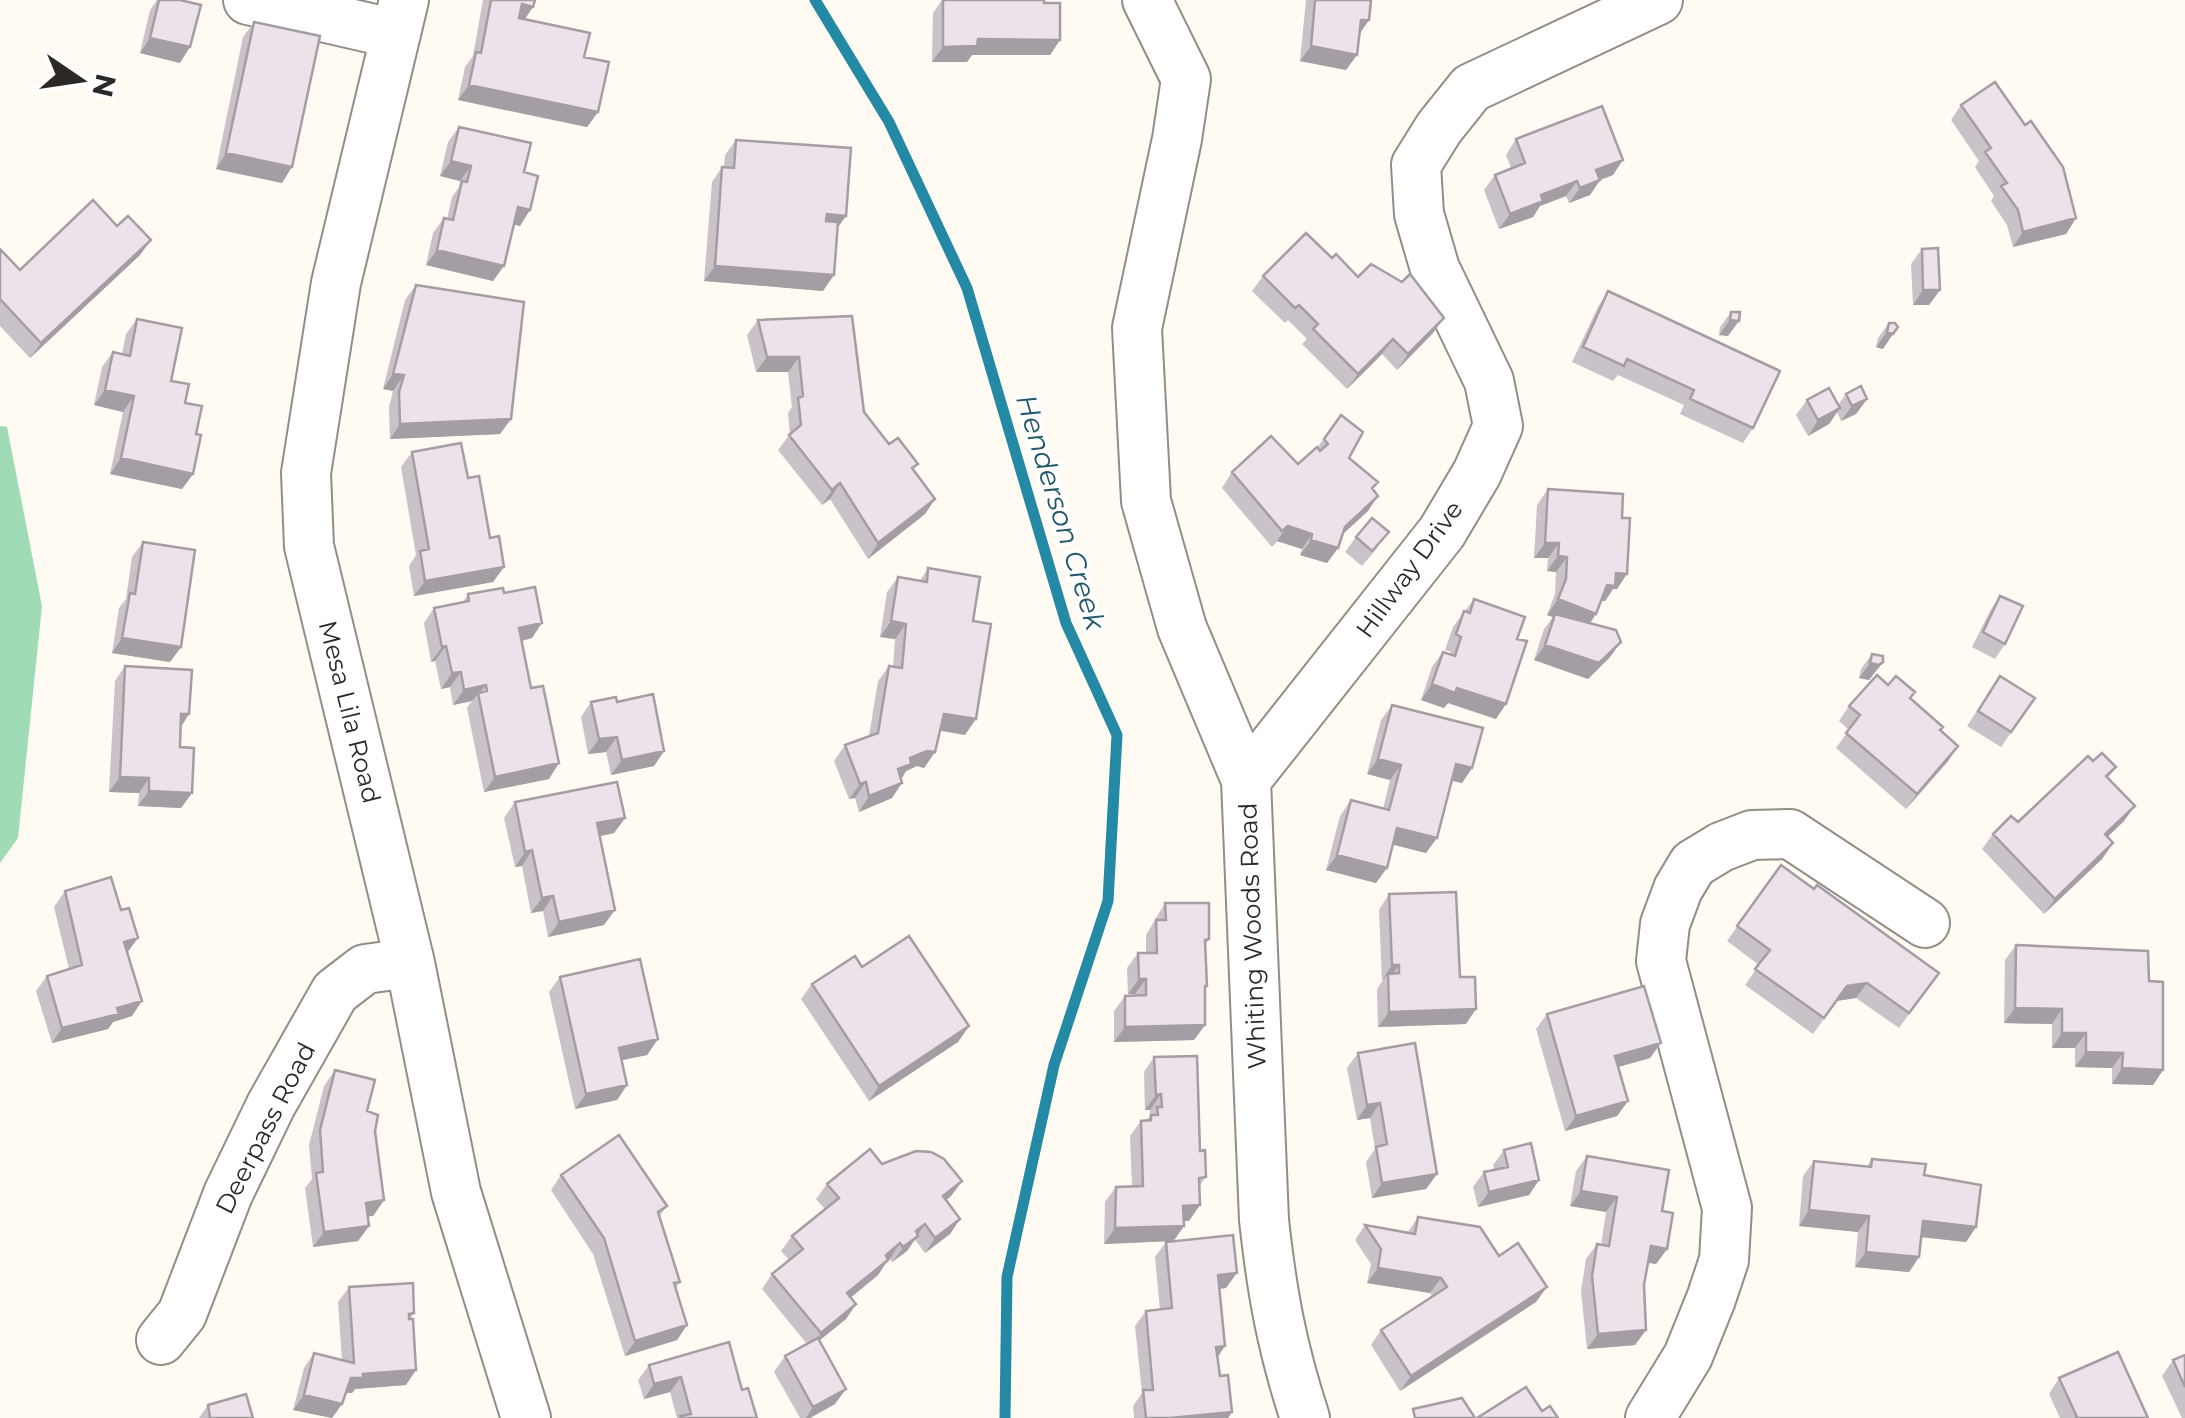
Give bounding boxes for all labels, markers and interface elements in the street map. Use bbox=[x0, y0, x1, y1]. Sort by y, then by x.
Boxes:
north arrow bbox=[30, 30, 130, 130]
text: N bbox=[85, 71, 123, 100]
water label: Henderson Creek bbox=[1009, 390, 1113, 635]
street label: Hillway Drive bbox=[1349, 495, 1469, 643]
street label: Mesa Lila Road bbox=[313, 617, 387, 807]
street label: Whiting Woods Road bbox=[1232, 802, 1272, 1070]
street label: Deerpass Road bbox=[209, 1037, 321, 1219]

